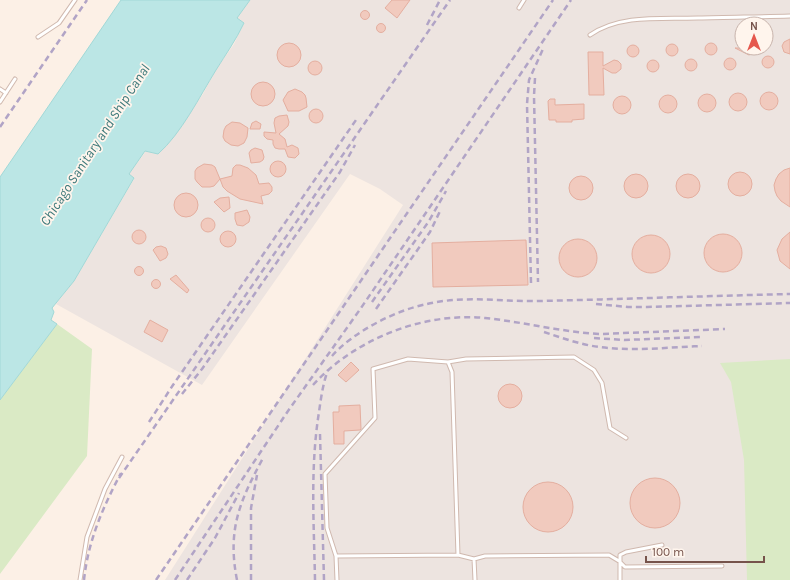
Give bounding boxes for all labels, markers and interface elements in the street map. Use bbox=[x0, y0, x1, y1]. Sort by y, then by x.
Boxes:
north arrow bbox=[734, 16, 774, 56]
text: N bbox=[750, 20, 758, 33]
water label: Chicago Sanitary and Ship Canal bbox=[36, 61, 154, 229]
scale bar bbox=[646, 538, 764, 564]
text: 100 m bbox=[652, 545, 684, 559]

